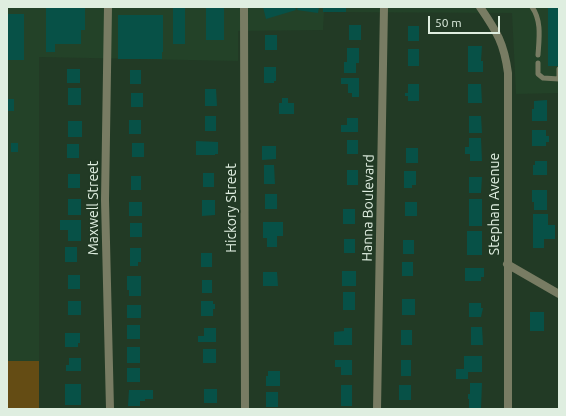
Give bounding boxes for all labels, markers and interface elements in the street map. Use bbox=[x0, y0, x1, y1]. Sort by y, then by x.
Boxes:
scale bar bbox=[430, 8, 502, 34]
text: 50 m bbox=[435, 16, 462, 29]
street label: Stephan Avenue bbox=[486, 153, 502, 255]
street label: Hanna Boulevard bbox=[359, 154, 377, 262]
street label: Maxwell Street bbox=[85, 161, 101, 255]
street label: Hickory Street bbox=[223, 163, 239, 253]

